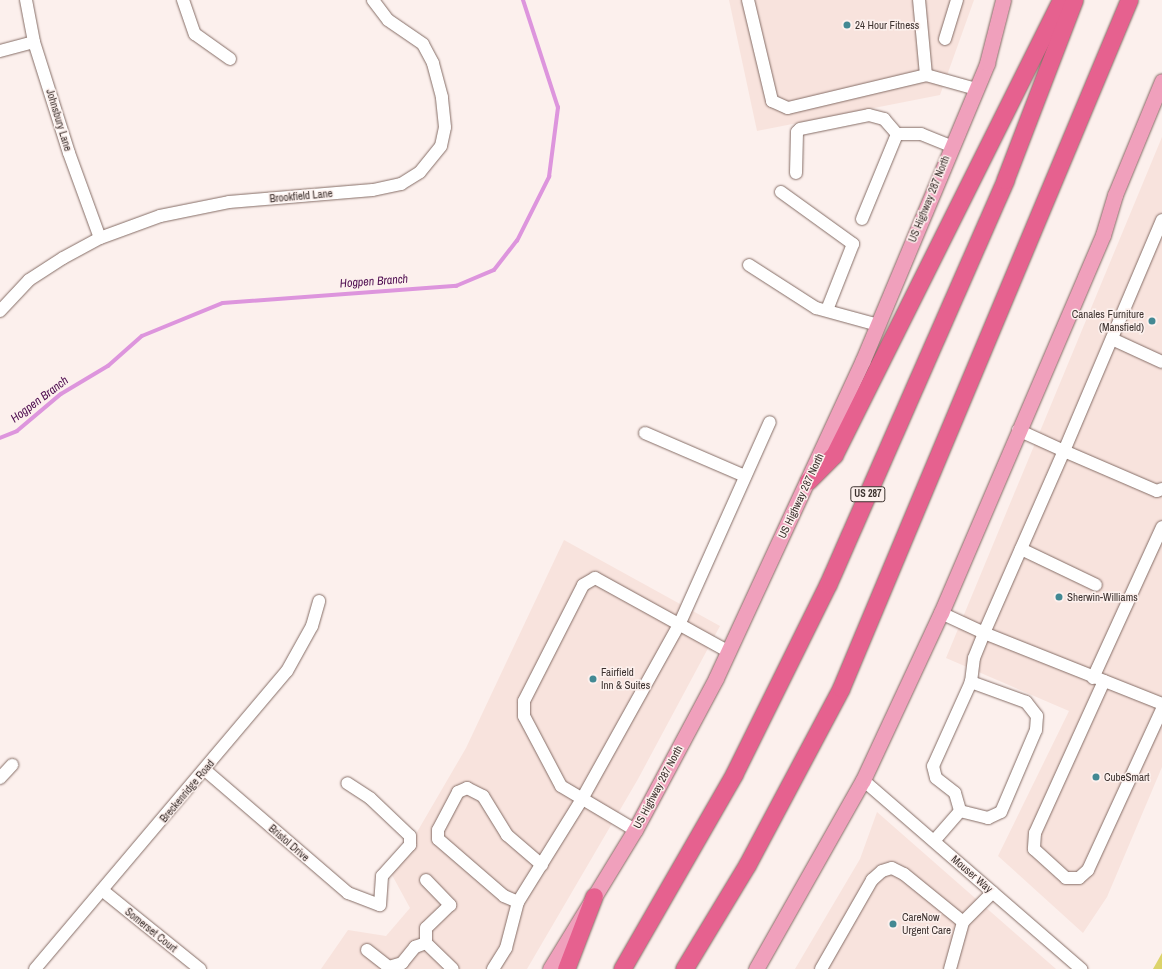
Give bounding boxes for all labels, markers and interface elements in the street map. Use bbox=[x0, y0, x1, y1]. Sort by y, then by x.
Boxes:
place label: 24 Hour Fitness bbox=[855, 18, 919, 32]
marker: 24 Hour Fitness bbox=[842, 20, 852, 30]
street label: Johnsbury Lane bbox=[43, 87, 75, 153]
street label: US Highway 287 North bbox=[906, 154, 952, 244]
street label: Brookfield Lane bbox=[269, 187, 333, 205]
water label: Hogpen Branch bbox=[339, 272, 409, 292]
place label: Canales Furniture (Mansfield) bbox=[1072, 308, 1144, 334]
marker: Canales Furniture (Mansfield) bbox=[1147, 316, 1157, 326]
water label: Hogpen Branch bbox=[8, 374, 72, 426]
street label: US Highway 287 North bbox=[776, 451, 826, 541]
road number: US 287 bbox=[850, 486, 886, 502]
place label: Sherwin-Williams bbox=[1067, 590, 1138, 604]
marker: Sherwin-Williams bbox=[1054, 592, 1064, 602]
place label: Fairfield Inn & Suites bbox=[601, 666, 650, 692]
marker: Fairfield Inn & Suites bbox=[588, 674, 598, 684]
street label: US Highway 287 North bbox=[631, 743, 685, 831]
street label: Breckenridge Road bbox=[157, 757, 217, 825]
place label: CubeSmart bbox=[1104, 770, 1150, 784]
marker: CubeSmart bbox=[1091, 772, 1101, 782]
street label: Bristol Drive bbox=[266, 822, 312, 864]
street label: Mouser Way bbox=[949, 853, 995, 895]
street label: Somerset Court bbox=[122, 905, 180, 955]
place label: CareNow Urgent Care bbox=[902, 911, 951, 937]
marker: CareNow Urgent Care bbox=[887, 918, 899, 930]

